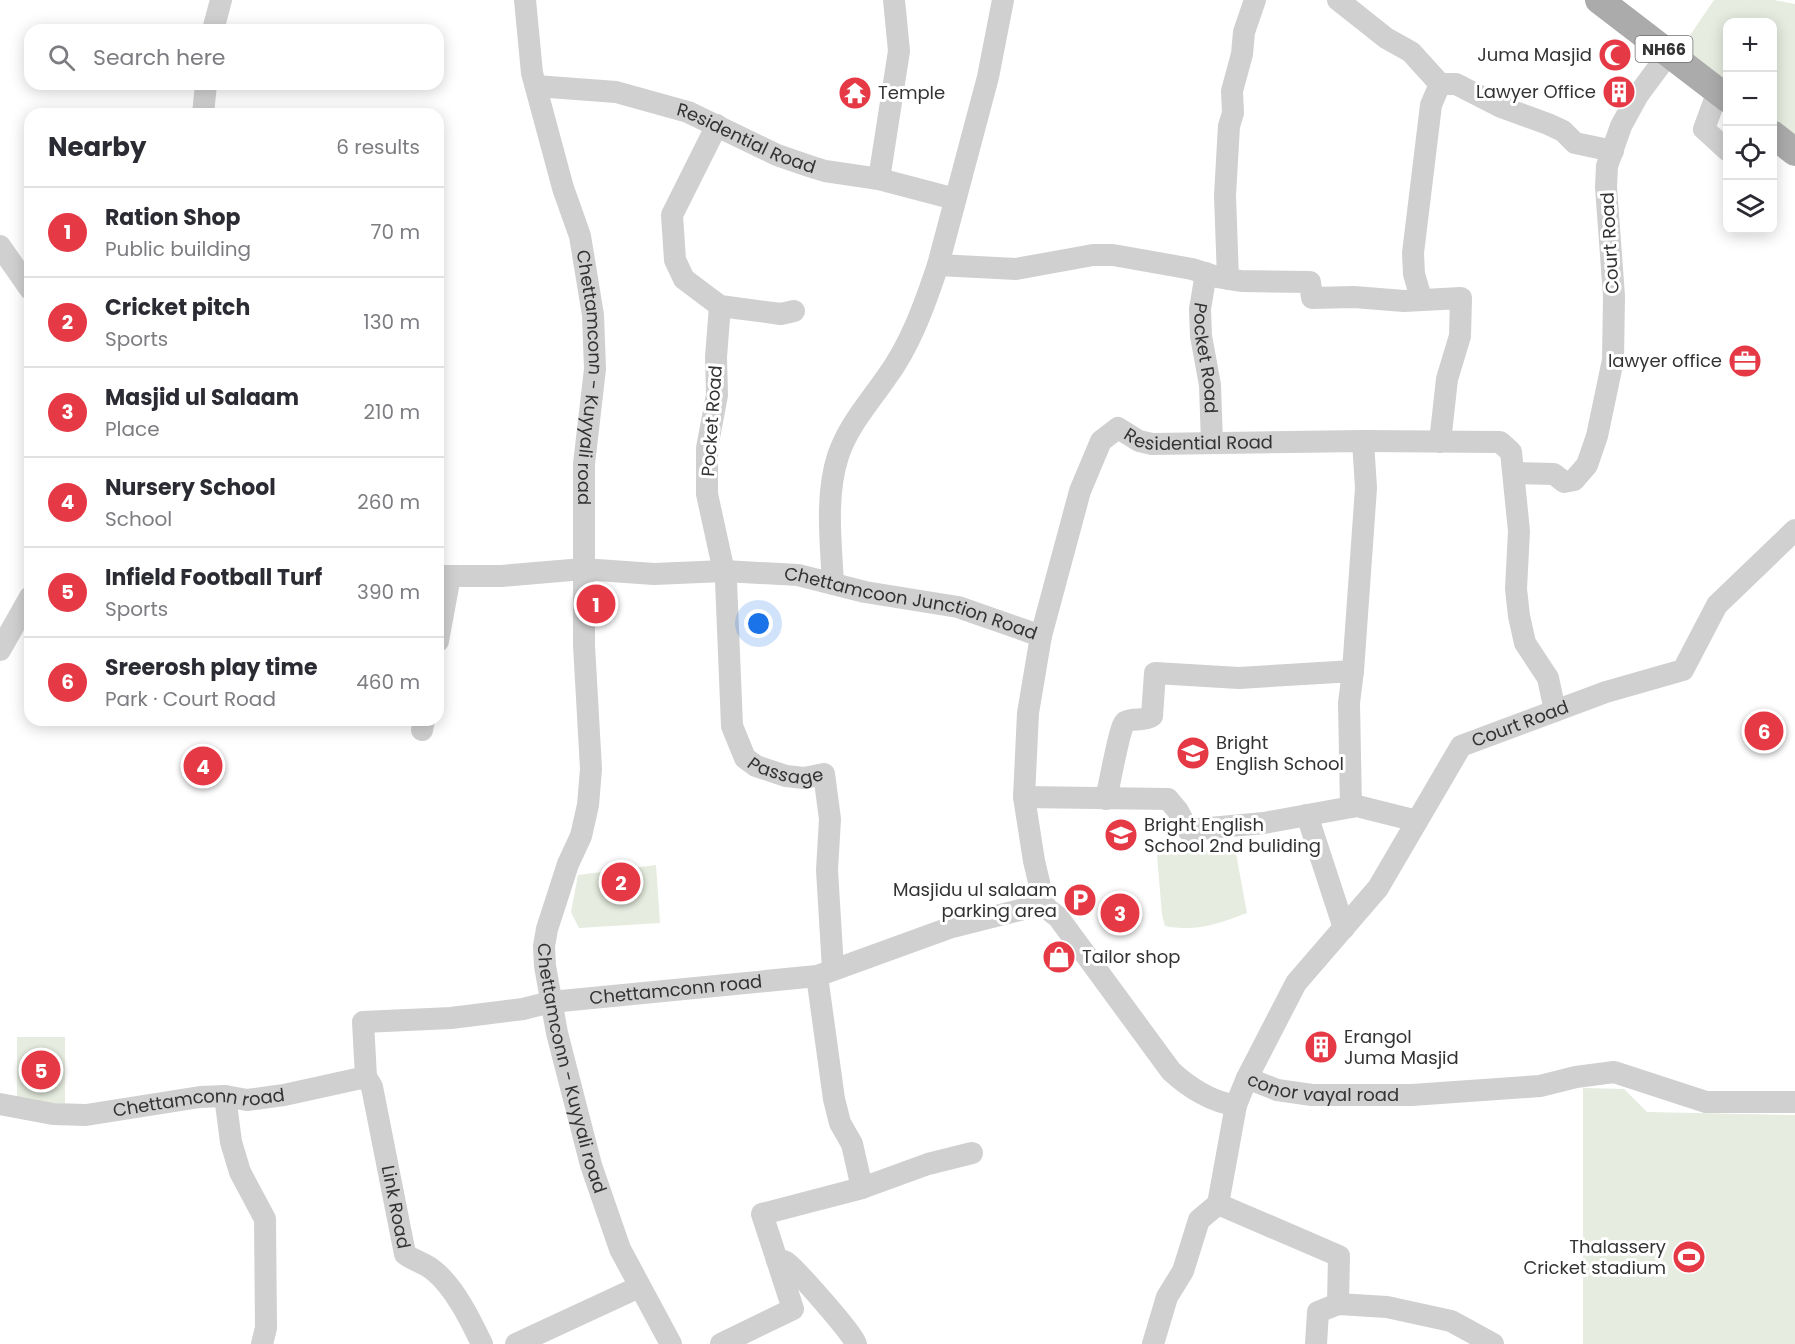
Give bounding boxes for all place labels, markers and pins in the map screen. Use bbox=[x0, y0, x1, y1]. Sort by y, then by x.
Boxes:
mosque icon: Juma Masjid bbox=[1597, 37, 1633, 73]
place label: Juma Masjid bbox=[1477, 42, 1592, 67]
building icon: Lawyer Office bbox=[1601, 74, 1637, 110]
temple icon: Temple bbox=[837, 75, 873, 111]
place label: Lawyer Office bbox=[1476, 79, 1596, 104]
place label: Temple bbox=[878, 80, 945, 105]
office icon: lawyer office bbox=[1727, 343, 1763, 379]
place label: lawyer office bbox=[1608, 348, 1722, 373]
pin: 1 bbox=[576, 582, 616, 626]
pin: 6 bbox=[1744, 708, 1784, 754]
place label: Bright English School bbox=[1216, 730, 1344, 776]
school or university icon: Bright English School bbox=[1175, 735, 1211, 771]
pin: 4 bbox=[184, 744, 222, 789]
place label: Bright English School 2nd buliding bbox=[1144, 812, 1321, 858]
school or university icon: Bright English School 2nd buliding bbox=[1103, 817, 1139, 853]
pin: 2 bbox=[602, 860, 640, 904]
place label: Masjidu ul salaam parking area bbox=[893, 877, 1057, 923]
parking icon: Masjidu ul salaam parking area bbox=[1062, 882, 1098, 918]
pin: 3 bbox=[1100, 890, 1140, 936]
shop icon: Tailor shop bbox=[1041, 939, 1077, 975]
place label: Tailor shop bbox=[1082, 944, 1180, 969]
place label: Erangol Juma Masjid bbox=[1344, 1024, 1459, 1070]
building icon: Erangol Juma Masjid bbox=[1303, 1029, 1339, 1065]
pin: 5 bbox=[22, 1048, 60, 1092]
place label: Thalassery Cricket stadium bbox=[1523, 1234, 1666, 1280]
sports icon: Thalassery Cricket stadium bbox=[1671, 1239, 1707, 1275]

